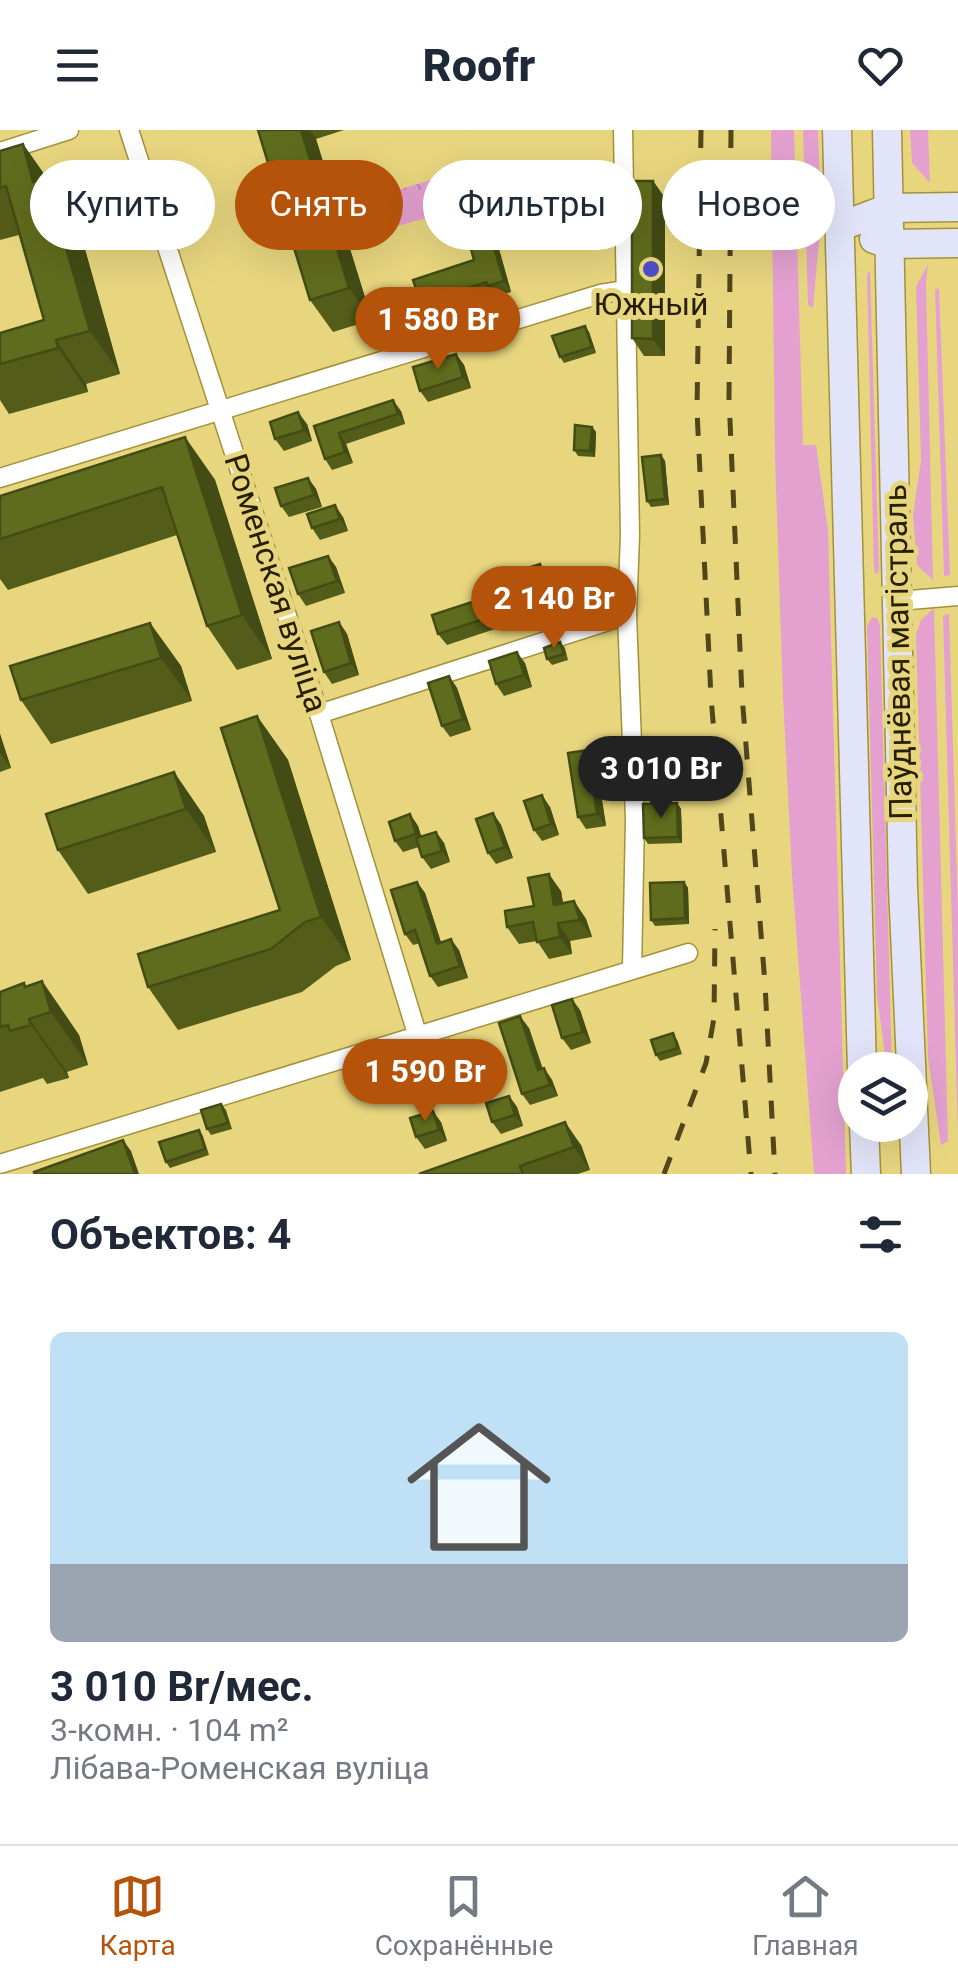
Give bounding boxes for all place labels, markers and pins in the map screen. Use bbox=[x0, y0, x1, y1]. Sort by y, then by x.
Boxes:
marker: Южный bbox=[640, 258, 662, 280]
place label: Южный bbox=[594, 285, 708, 323]
pin: 1 580 Br bbox=[335, 287, 541, 372]
pin: 2 140 Br bbox=[451, 566, 657, 651]
pin: 3 010 Br bbox=[558, 736, 764, 821]
pin: 1 590 Br bbox=[322, 1039, 528, 1124]

